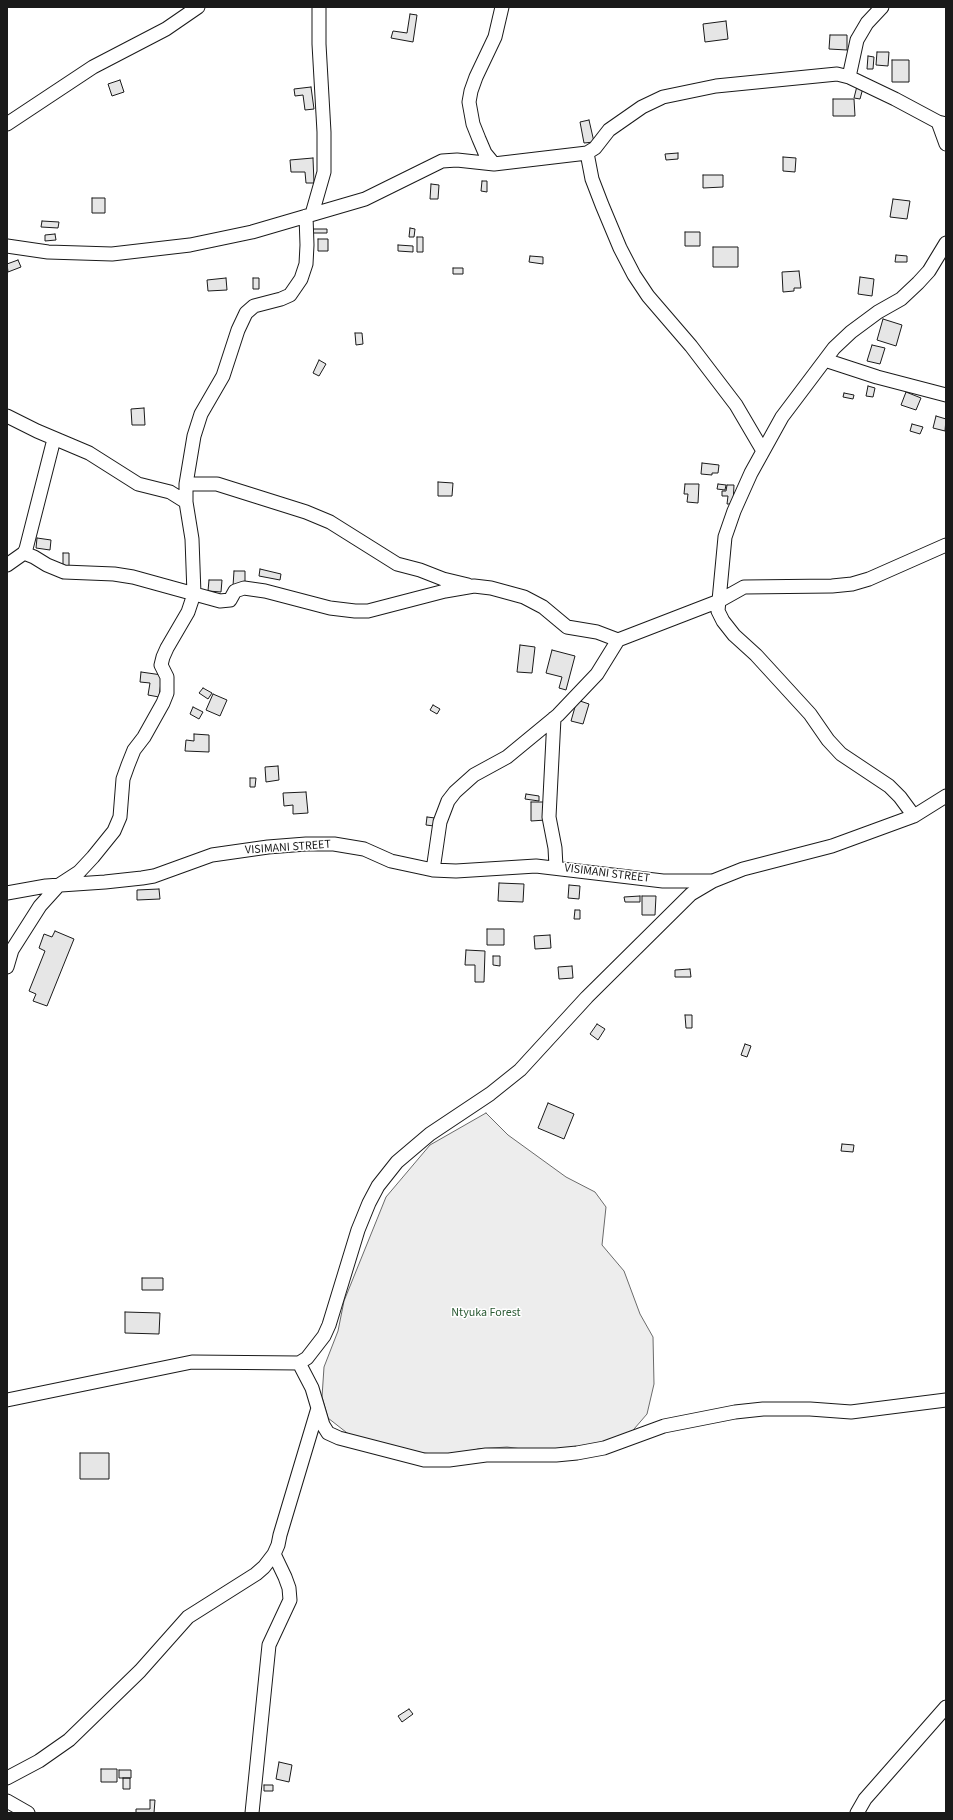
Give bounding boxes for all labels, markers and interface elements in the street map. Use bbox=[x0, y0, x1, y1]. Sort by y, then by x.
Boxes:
street label: VISIMANI STREET bbox=[245, 838, 331, 858]
street label: VISIMANI STREET bbox=[563, 862, 651, 886]
park label: Ntyuka Forest bbox=[451, 1306, 521, 1320]

